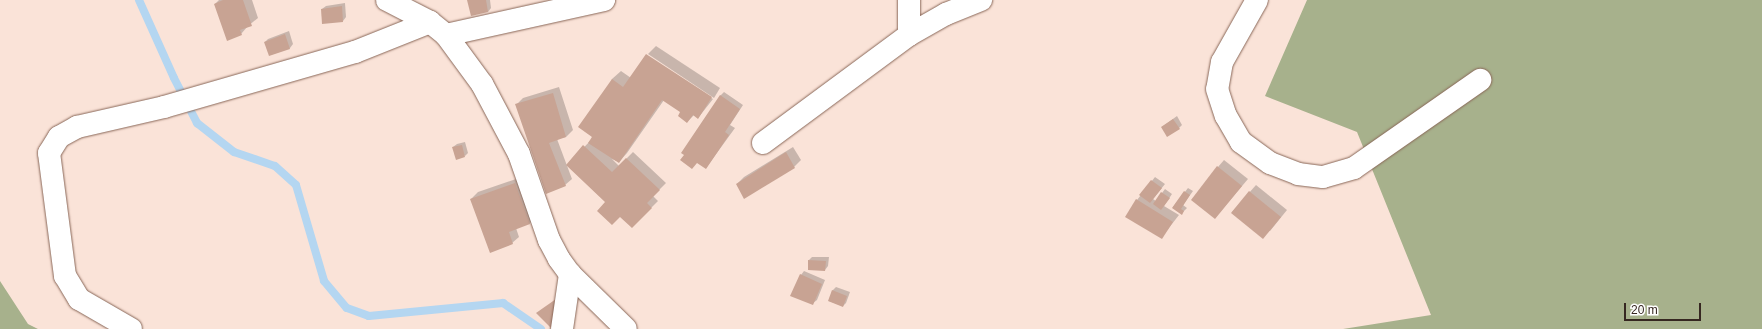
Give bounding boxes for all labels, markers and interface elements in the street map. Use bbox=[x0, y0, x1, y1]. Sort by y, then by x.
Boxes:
scale bar bbox=[1626, 295, 1703, 321]
text: 20 m bbox=[1631, 303, 1658, 317]

